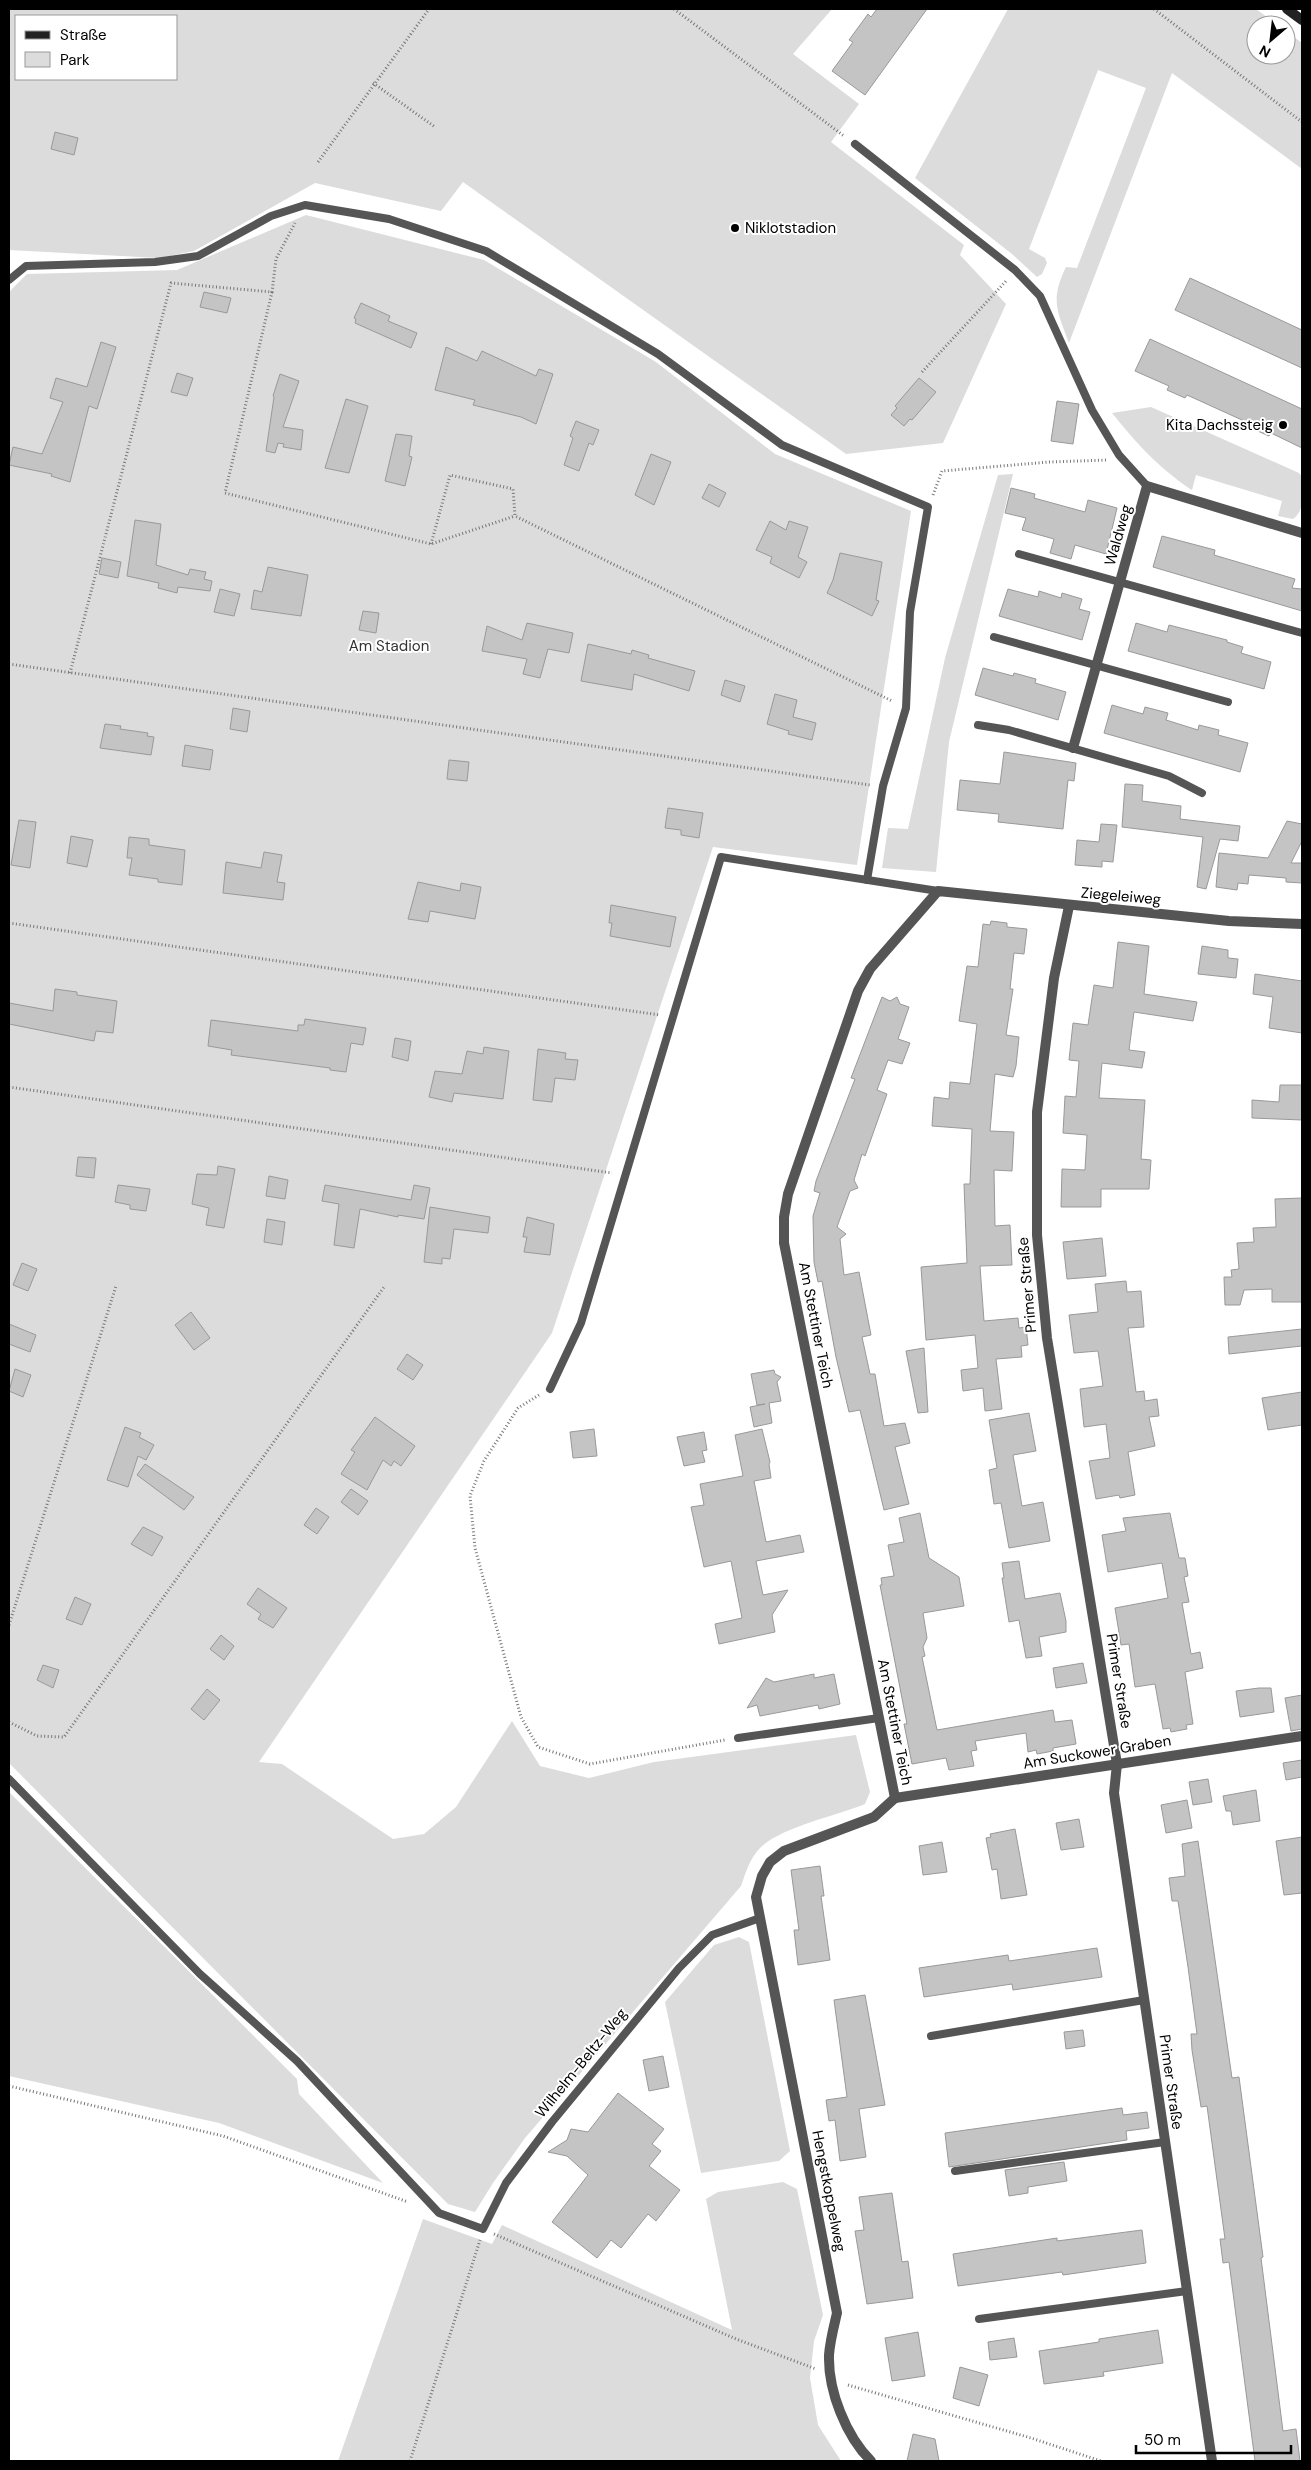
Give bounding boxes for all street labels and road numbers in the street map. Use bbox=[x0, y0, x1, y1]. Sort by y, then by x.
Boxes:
street label: Waldweg bbox=[1100, 502, 1136, 568]
street label: Ziegeleiweg bbox=[1080, 883, 1162, 909]
street label: Primer Straße bbox=[1013, 1236, 1041, 1334]
street label: Am Stettiner Teich bbox=[794, 1260, 838, 1390]
street label: Primer Straße bbox=[1102, 1632, 1136, 1730]
street label: Am Stettiner Teich bbox=[873, 1657, 917, 1787]
street label: Am Suckower Graben bbox=[1022, 1730, 1172, 1774]
street label: Wilhelm-Beltz-Weg bbox=[531, 2004, 631, 2122]
street label: Primer Straße bbox=[1154, 2033, 1188, 2131]
street label: Hengstkoppelweg bbox=[807, 2129, 851, 2253]

